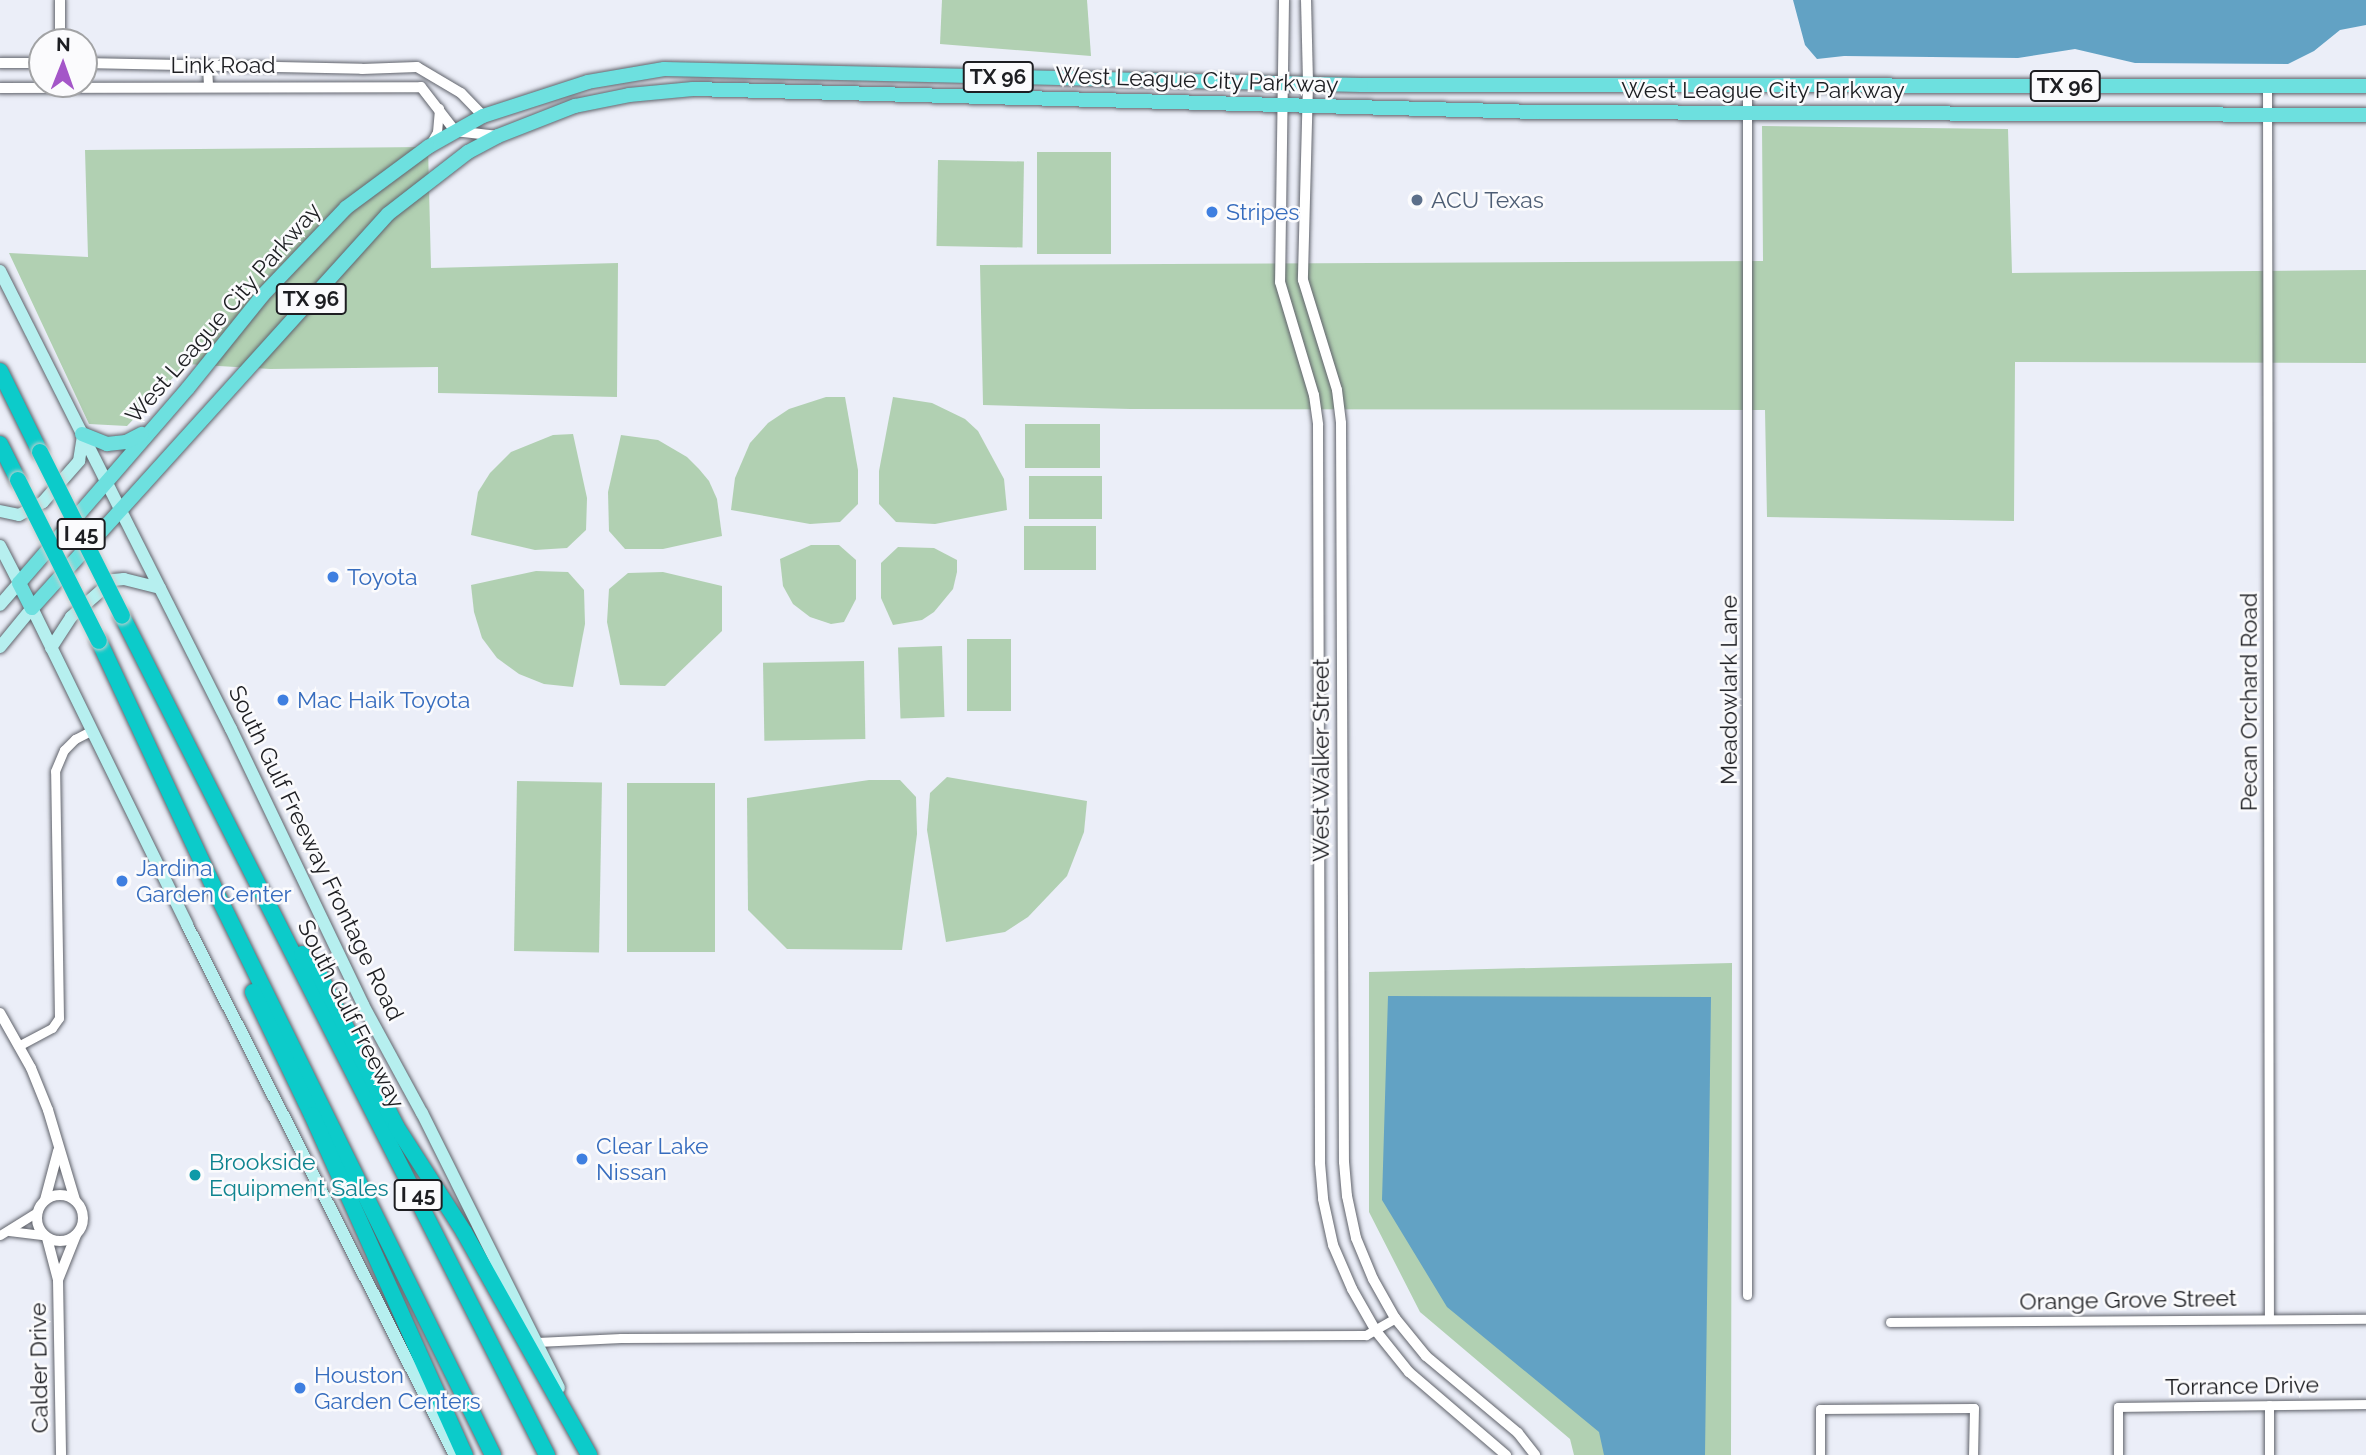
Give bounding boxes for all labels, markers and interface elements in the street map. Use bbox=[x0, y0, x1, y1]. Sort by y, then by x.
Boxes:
north arrow bbox=[28, 28, 98, 98]
text: N bbox=[56, 33, 71, 55]
street label: Link Road bbox=[170, 51, 276, 79]
road number: TX 96 bbox=[961, 60, 1035, 94]
street label: West League City Parkway bbox=[1055, 61, 1339, 99]
road number: TX 96 bbox=[2028, 68, 2102, 104]
street label: West League City Parkway bbox=[1621, 76, 1905, 104]
place label: ACU Texas bbox=[1431, 186, 1545, 214]
marker: ACU Texas bbox=[1409, 192, 1425, 208]
street label: West League City Parkway bbox=[119, 197, 327, 429]
place label: Stripes bbox=[1226, 198, 1299, 226]
marker: Stripes bbox=[1204, 204, 1220, 220]
road number: TX 96 bbox=[274, 282, 348, 316]
road number: I 45 bbox=[56, 516, 106, 552]
place label: Toyota bbox=[347, 563, 417, 591]
marker: Toyota bbox=[325, 569, 341, 585]
street label: Pecan Orchard Road bbox=[2235, 593, 2263, 811]
street label: Meadowlark Lane bbox=[1715, 595, 1743, 785]
street label: West Walker Street bbox=[1307, 657, 1335, 863]
street label: South Gulf Freeway Frontage Road bbox=[222, 680, 410, 1026]
place label: Mac Haik Toyota bbox=[297, 686, 471, 714]
marker: Mac Haik Toyota bbox=[275, 692, 291, 708]
place label: Jardina Garden Center bbox=[136, 854, 291, 908]
marker: Jardina Garden Center bbox=[114, 873, 130, 889]
street label: South Gulf Freeway bbox=[291, 915, 411, 1113]
place label: Clear Lake Nissan bbox=[596, 1132, 709, 1186]
place label: Brookside Equipment Sales bbox=[209, 1148, 389, 1202]
marker: Clear Lake Nissan bbox=[574, 1151, 590, 1167]
marker: Brookside Equipment Sales bbox=[187, 1167, 203, 1183]
road number: I 45 bbox=[394, 1178, 442, 1212]
street label: Orange Grove Street bbox=[2019, 1284, 2237, 1316]
street label: Calder Drive bbox=[24, 1302, 54, 1434]
place label: Houston Garden Centers bbox=[314, 1361, 481, 1415]
street label: Torrance Drive bbox=[2165, 1371, 2319, 1401]
marker: Houston Garden Centers bbox=[292, 1380, 308, 1396]

